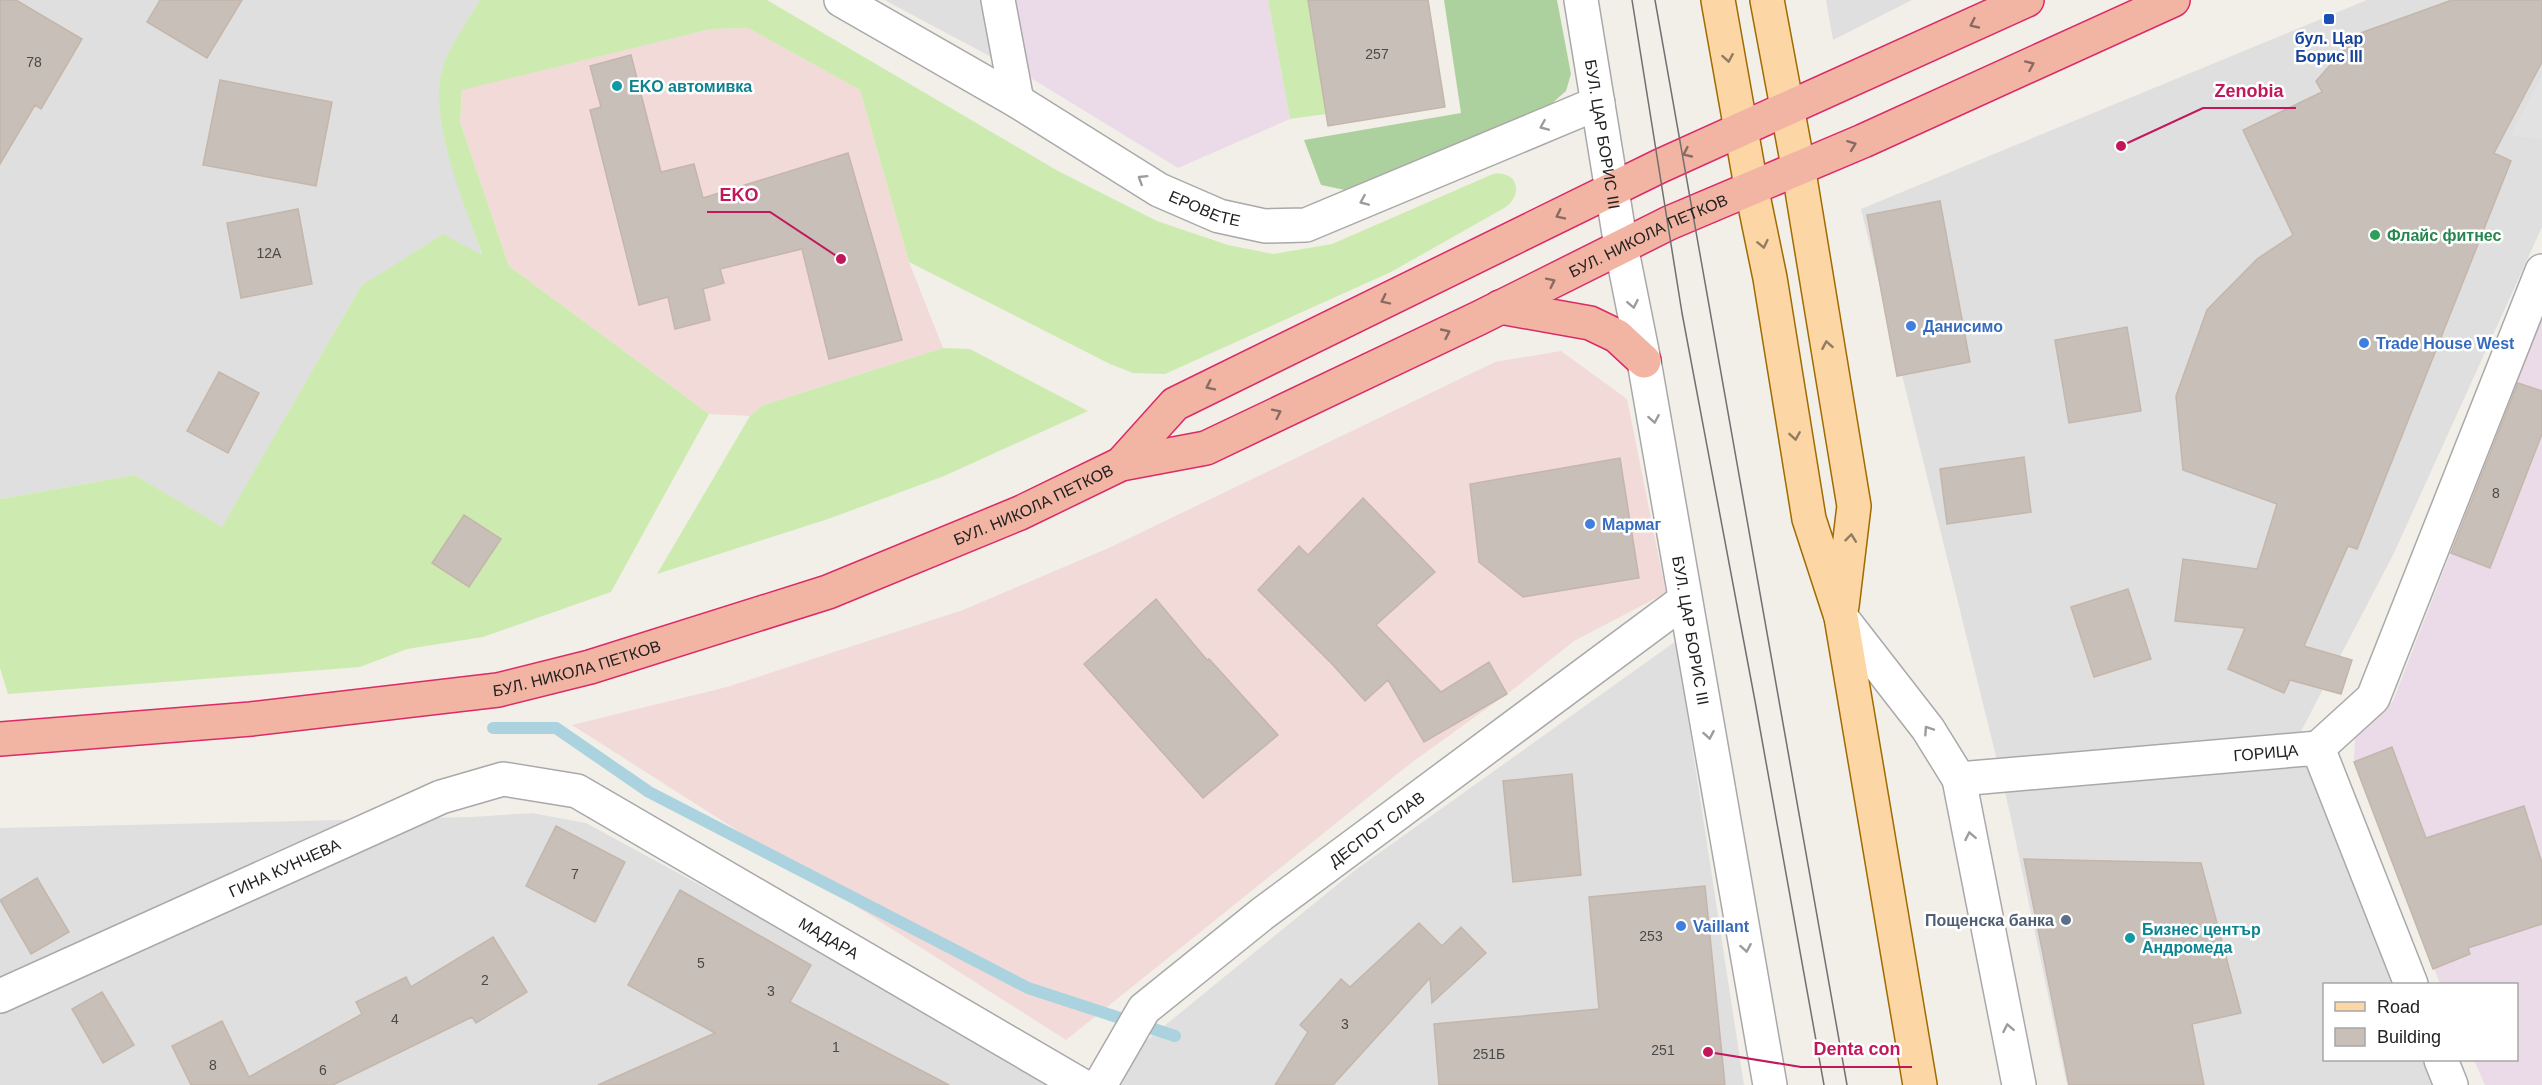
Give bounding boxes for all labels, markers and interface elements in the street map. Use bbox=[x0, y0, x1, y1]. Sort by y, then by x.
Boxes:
marker: бул. Цар Борис ІІІ bbox=[2322, 12, 2336, 26]
one-way arrow bbox=[1969, 17, 1980, 29]
place label: бул. Цар Борис ІІІ bbox=[2295, 30, 2363, 65]
house number: 257 bbox=[1365, 46, 1389, 62]
one-way arrow bbox=[1722, 53, 1734, 62]
house number: 78 bbox=[26, 54, 42, 70]
street label: БУЛ. ЦАР БОРИС III bbox=[1582, 58, 1623, 210]
one-way arrow bbox=[2024, 60, 2035, 72]
callout: Zenobia bbox=[2203, 72, 2296, 108]
place label: EKO автомивка bbox=[629, 78, 752, 95]
marker: EKO автомивка bbox=[610, 79, 624, 93]
text: Zenobia bbox=[2214, 81, 2284, 101]
one-way arrow bbox=[1540, 119, 1551, 131]
one-way arrow bbox=[1846, 140, 1857, 152]
one-way arrow bbox=[1683, 146, 1694, 158]
one-way arrow bbox=[1138, 175, 1148, 187]
callout: EKO bbox=[707, 176, 770, 212]
text: EKO bbox=[719, 185, 759, 205]
street label: ЕРОВЕТЕ bbox=[1166, 187, 1242, 229]
street label: БУЛ. НИКОЛА ПЕТКОВ bbox=[1566, 191, 1730, 281]
one-way arrow bbox=[1360, 194, 1371, 206]
one-way arrow bbox=[1555, 207, 1566, 219]
place label: Флайс фитнес bbox=[2387, 227, 2502, 244]
marker: Флайс фитнес bbox=[2368, 228, 2382, 242]
one-way arrow bbox=[1756, 238, 1769, 248]
house number: 12А bbox=[257, 245, 282, 261]
one-way arrow bbox=[1544, 278, 1555, 290]
one-way arrow bbox=[1380, 293, 1391, 304]
one-way arrow bbox=[1626, 298, 1639, 308]
place label: Данисимо bbox=[1923, 318, 2003, 335]
marker: Данисимо bbox=[1904, 319, 1918, 333]
one-way arrow bbox=[1440, 328, 1451, 340]
place label: Trade House West bbox=[2376, 335, 2515, 352]
marker: Trade House West bbox=[2357, 336, 2371, 350]
one-way arrow bbox=[1822, 341, 1834, 350]
one-way arrow bbox=[1205, 379, 1216, 391]
one-way arrow bbox=[1271, 409, 1282, 420]
one-way arrow bbox=[1647, 414, 1660, 424]
one-way arrow bbox=[1789, 431, 1801, 441]
street label: БУЛ. НИКОЛА ПЕТКОВ bbox=[951, 461, 1116, 548]
house number: 8 bbox=[2492, 485, 2500, 501]
place label: Мармаг bbox=[1602, 516, 1662, 533]
marker: Мармаг bbox=[1583, 517, 1597, 531]
one-way arrow bbox=[1844, 533, 1856, 542]
street label: БУЛ. ЦАР БОРИС III bbox=[1669, 555, 1712, 706]
street label: БУЛ. НИКОЛА ПЕТКОВ bbox=[492, 637, 663, 700]
one-way arrow bbox=[1924, 726, 1935, 737]
one-way arrow bbox=[1702, 730, 1715, 740]
street label: ГОРИЦА bbox=[2233, 742, 2299, 764]
street label: ДЕСПОТ СЛАВ bbox=[1326, 789, 1428, 870]
one-way arrow bbox=[1964, 831, 1977, 841]
street label: ГИНА КУНЧЕВА bbox=[226, 836, 343, 901]
house number: 7 bbox=[571, 866, 579, 882]
place label: Пощенска банка bbox=[1925, 912, 2054, 929]
marker: Пощенска банка bbox=[2059, 913, 2073, 927]
street label: МАДАРА bbox=[796, 914, 862, 963]
place label: Vaillant bbox=[1693, 918, 1750, 935]
marker: Vaillant bbox=[1674, 919, 1688, 933]
place label: Бизнес център Андромеда bbox=[2142, 921, 2261, 956]
house number: 253 bbox=[1639, 928, 1663, 944]
marker: Бизнес център Андромеда bbox=[2123, 931, 2137, 945]
one-way arrow bbox=[1739, 943, 1752, 953]
house number: 5 bbox=[697, 955, 705, 971]
house number: 2 bbox=[481, 972, 489, 988]
house number: 3 bbox=[767, 983, 775, 999]
legend bbox=[2323, 983, 2518, 1061]
text: Road bbox=[2377, 997, 2420, 1017]
house number: 4 bbox=[391, 1011, 399, 1027]
house number: 3 bbox=[1341, 1016, 1349, 1032]
one-way arrow bbox=[2002, 1023, 2015, 1033]
text: Building bbox=[2377, 1027, 2441, 1047]
callout: Denta con bbox=[1801, 1031, 1912, 1067]
house number: 1 bbox=[832, 1039, 840, 1055]
text: Denta con bbox=[1813, 1039, 1901, 1059]
house number: 251 bbox=[1651, 1042, 1675, 1058]
house number: 251Б bbox=[1473, 1046, 1505, 1062]
house number: 8 bbox=[209, 1057, 217, 1073]
house number: 6 bbox=[319, 1062, 327, 1078]

